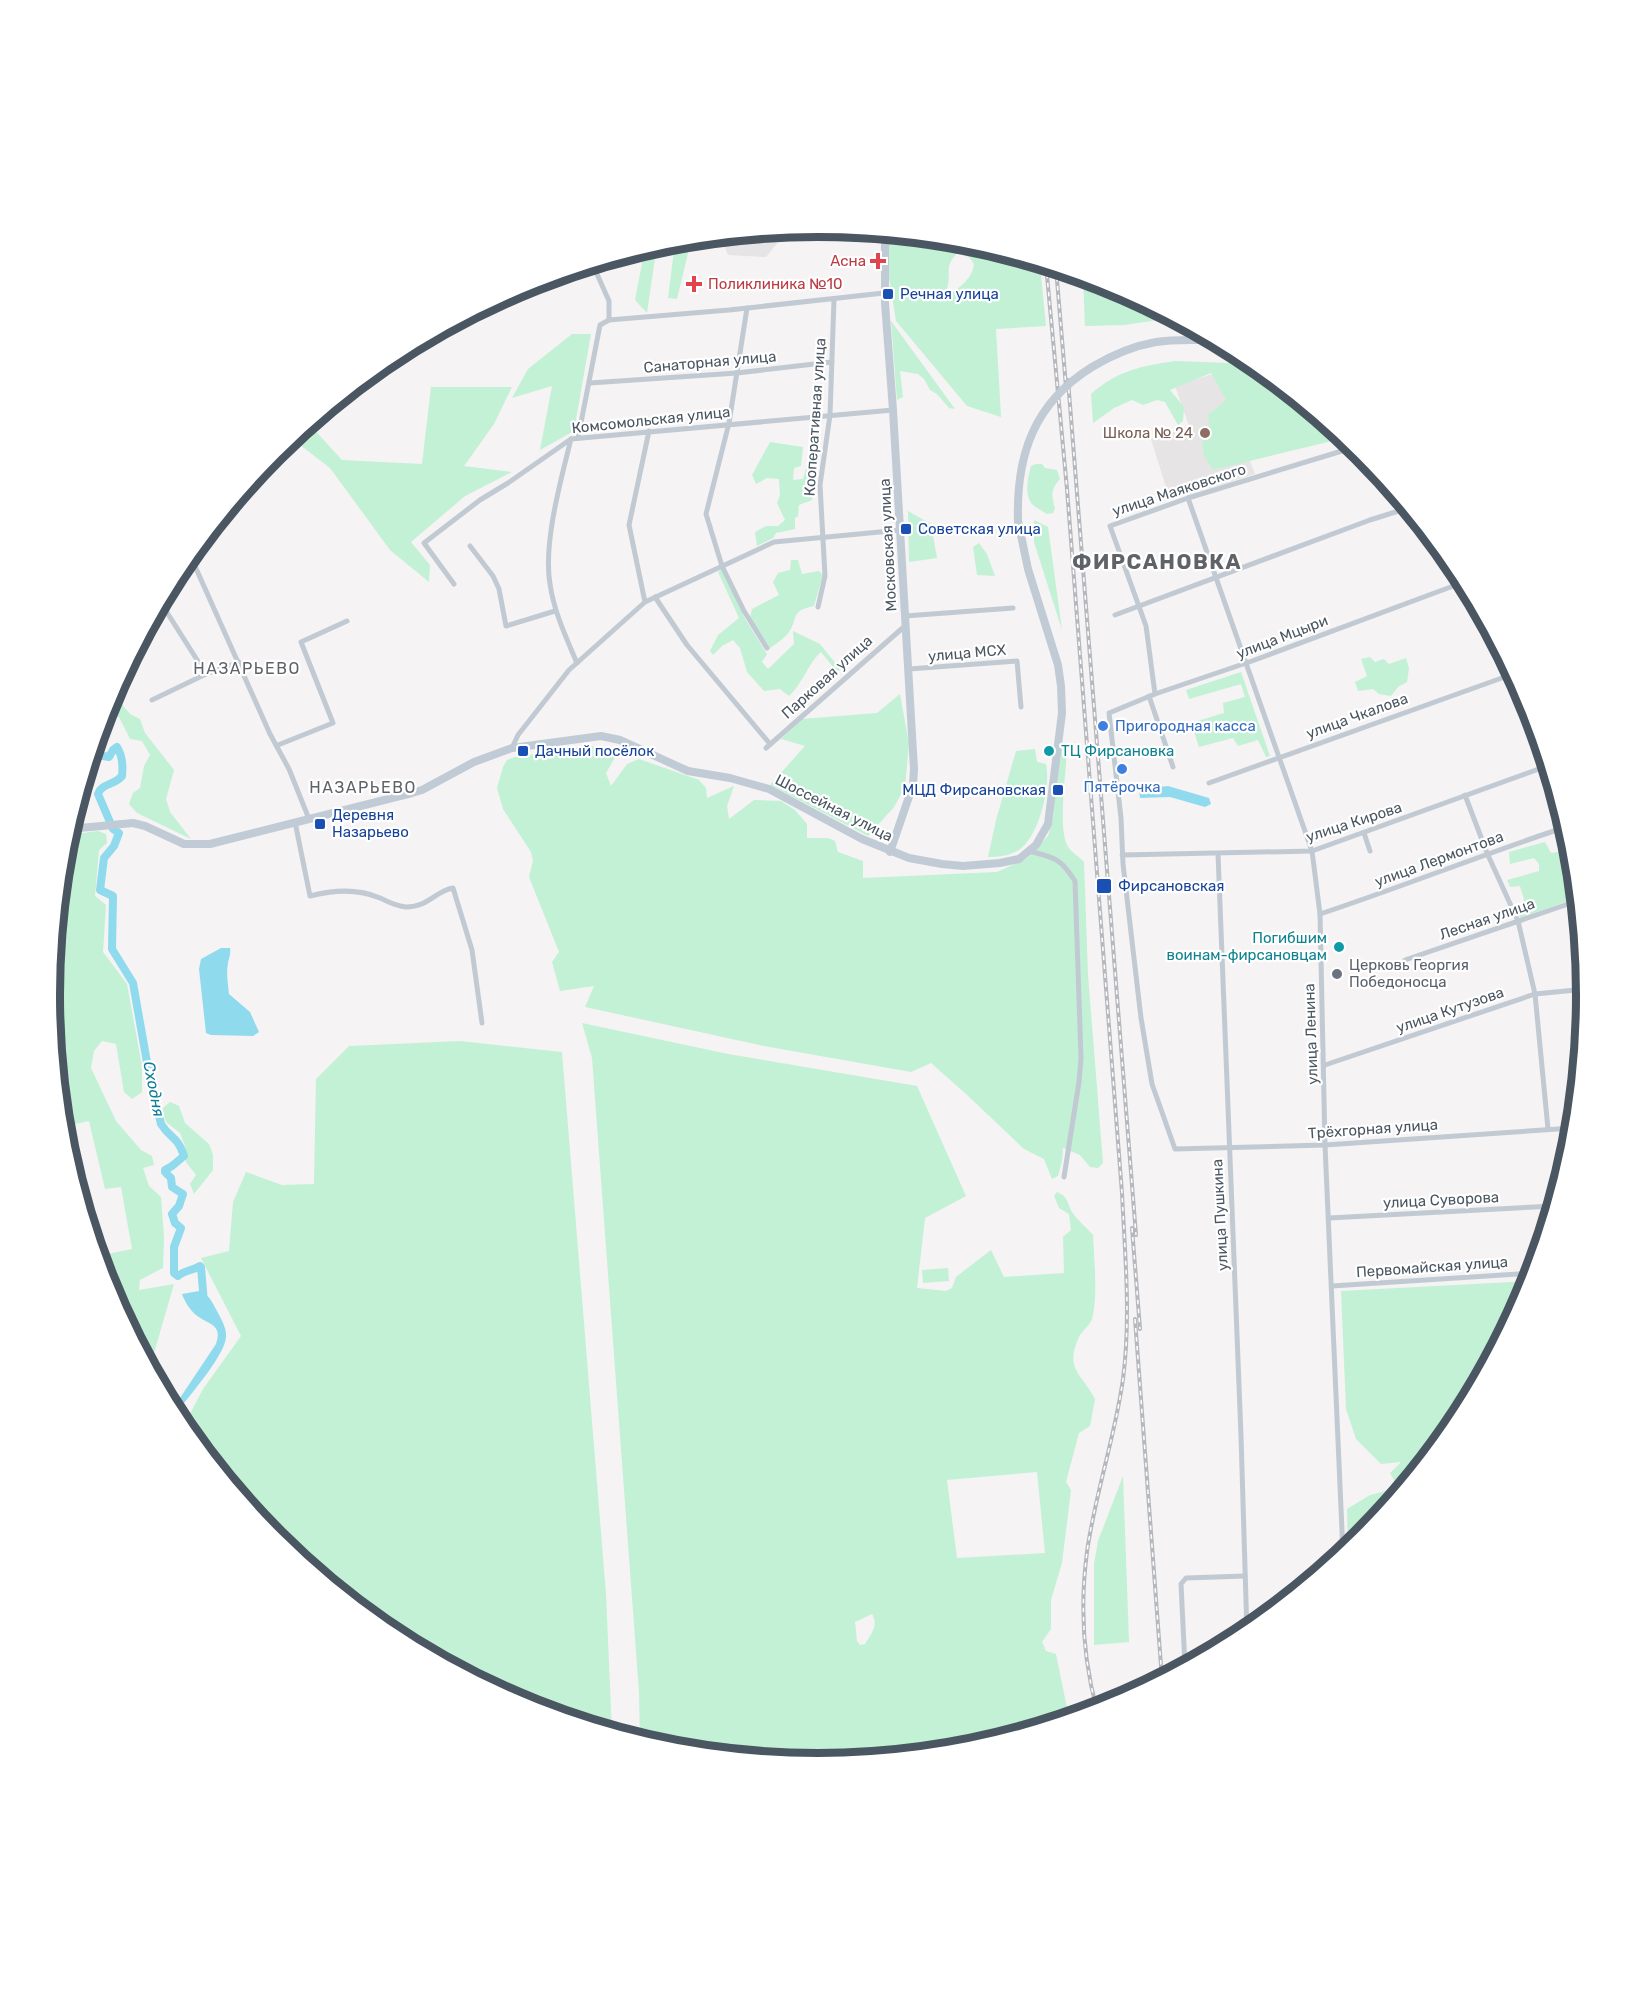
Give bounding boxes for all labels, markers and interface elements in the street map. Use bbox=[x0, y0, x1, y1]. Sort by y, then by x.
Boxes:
place label: Асна bbox=[830, 252, 866, 270]
marker: Асна bbox=[871, 254, 885, 268]
marker: Поликлиника №10 bbox=[685, 275, 703, 293]
place label: Поликлиника №10 bbox=[708, 275, 842, 293]
place label: Речная улица bbox=[900, 285, 999, 303]
marker: Речная улица bbox=[881, 287, 895, 301]
street label: Кооперативная улица bbox=[800, 337, 830, 497]
street label: Санаторная улица bbox=[643, 347, 777, 377]
street label: Комсомольская улица bbox=[571, 403, 731, 437]
place label: Школа № 24 bbox=[1103, 424, 1193, 442]
marker: Школа № 24 bbox=[1198, 426, 1212, 440]
street label: улица Маяковского bbox=[1110, 460, 1248, 520]
street label: Московская улица bbox=[876, 478, 900, 612]
place label: Советская улица bbox=[918, 520, 1041, 538]
marker: Советская улица bbox=[899, 522, 913, 536]
district label: ФИРСАНОВКА bbox=[1072, 549, 1242, 574]
street label: улица Мцыри bbox=[1234, 611, 1330, 663]
street label: Парковая улица bbox=[778, 632, 876, 722]
street label: улица МСХ bbox=[927, 641, 1007, 665]
district label: НАЗАРЬЕВО bbox=[193, 659, 301, 678]
street label: улица Чкалова bbox=[1304, 689, 1410, 743]
place label: Пригородная касса bbox=[1115, 717, 1256, 735]
marker: Пригородная касса bbox=[1096, 719, 1110, 733]
place label: Дачный посёлок bbox=[535, 742, 654, 760]
place label: ТЦ Фирсановка bbox=[1061, 742, 1174, 760]
marker: Дачный посёлок bbox=[516, 744, 530, 758]
marker: ТЦ Фирсановка bbox=[1042, 744, 1056, 758]
marker: Пятёрочка bbox=[1115, 762, 1129, 776]
street label: Шоссейная улица bbox=[772, 771, 896, 845]
district label: НАЗАРЬЕВО bbox=[309, 778, 417, 797]
place label: Пятёрочка bbox=[1083, 778, 1161, 796]
place label: МЦД Фирсановская bbox=[902, 781, 1046, 799]
marker: МЦД Фирсановская bbox=[1051, 783, 1065, 797]
street label: улица Кирова bbox=[1304, 798, 1404, 846]
place label: Деревня Назарьево bbox=[332, 806, 409, 841]
marker: Деревня Назарьево bbox=[313, 817, 327, 831]
street label: улица Лермонтова bbox=[1372, 827, 1506, 891]
marker: Фирсановская bbox=[1095, 877, 1113, 895]
place label: Фирсановская bbox=[1118, 877, 1224, 895]
street label: Лесная улица bbox=[1437, 894, 1537, 944]
place label: Погибшим воинам-фирсановцам bbox=[1167, 929, 1327, 964]
marker: Погибшим воинам-фирсановцам bbox=[1332, 940, 1346, 954]
place label: Церковь Георгия Победоносца bbox=[1349, 956, 1469, 991]
marker: Церковь Георгия Победоносца bbox=[1330, 967, 1344, 981]
street label: улица Ленина bbox=[1300, 983, 1322, 1085]
street label: улица Кутузова bbox=[1394, 983, 1506, 1037]
water label: Сходня bbox=[139, 1060, 169, 1119]
street label: Трёхгорная улица bbox=[1307, 1115, 1439, 1143]
street label: улица Пушкина bbox=[1208, 1159, 1232, 1271]
street label: улица Суворова bbox=[1382, 1188, 1500, 1212]
street label: Первомайская улица bbox=[1355, 1253, 1509, 1281]

